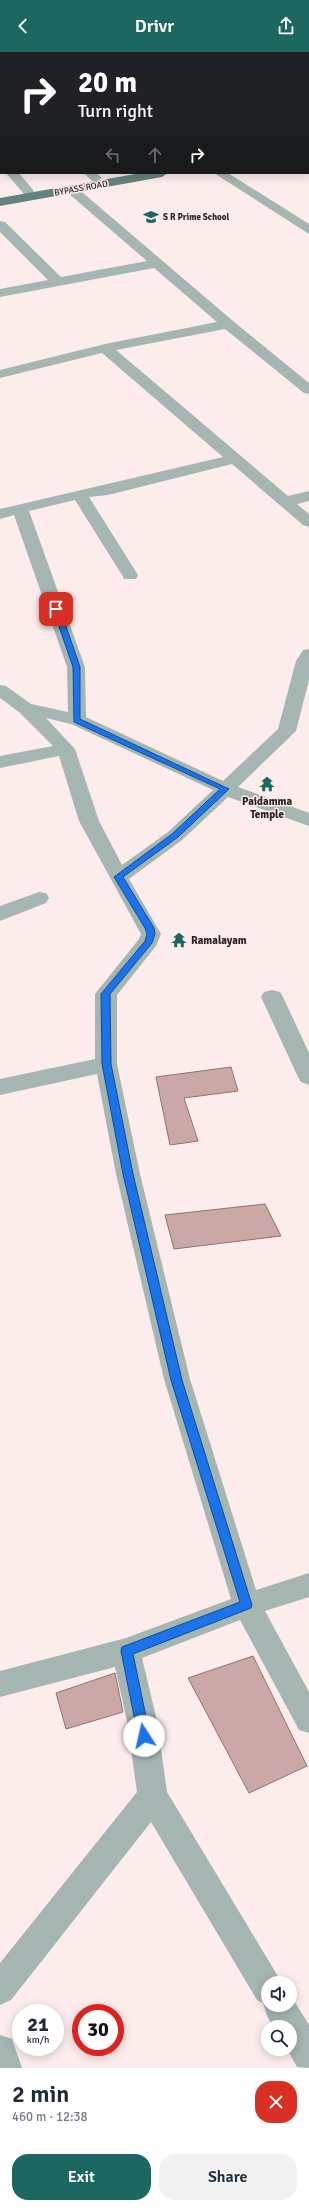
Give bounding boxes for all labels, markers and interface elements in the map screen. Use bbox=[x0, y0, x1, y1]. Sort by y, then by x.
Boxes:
icon: back bbox=[12, 15, 34, 37]
text: Drivr bbox=[135, 15, 174, 37]
icon: share bbox=[275, 15, 297, 37]
text: 20 m bbox=[78, 66, 137, 100]
icon: right bbox=[12, 68, 64, 120]
text: Turn right bbox=[78, 100, 153, 122]
icon: left bbox=[102, 144, 124, 166]
icon: ahead bbox=[144, 144, 166, 166]
icon: right bbox=[186, 144, 208, 166]
street label: BYPASS ROAD bbox=[53, 178, 109, 199]
school or university icon: S R Prime School bbox=[142, 208, 160, 226]
place label: S R Prime School bbox=[163, 212, 229, 223]
pin bbox=[39, 592, 73, 626]
icon: arrive bbox=[45, 598, 67, 620]
temple icon: Paidamma Temple bbox=[258, 775, 276, 793]
place label: Paidamma Temple bbox=[242, 795, 292, 821]
temple icon: Ramalayam bbox=[170, 931, 188, 949]
place label: Ramalayam bbox=[191, 934, 247, 947]
position arrow bbox=[123, 1715, 165, 1757]
map controls bbox=[261, 1976, 297, 2056]
button: sound bbox=[261, 1976, 297, 2012]
speed limit sign: 30 bbox=[72, 2004, 124, 2056]
text: 21 bbox=[27, 2012, 49, 2037]
button: search bbox=[261, 2020, 297, 2056]
text: km/h bbox=[27, 2034, 49, 2046]
text: 2 min bbox=[12, 2079, 69, 2109]
button: close bbox=[255, 2081, 297, 2123]
text: 460 m · 12:38 bbox=[12, 2109, 88, 2125]
button: Exit bbox=[12, 2154, 151, 2200]
button: Share bbox=[159, 2154, 297, 2200]

